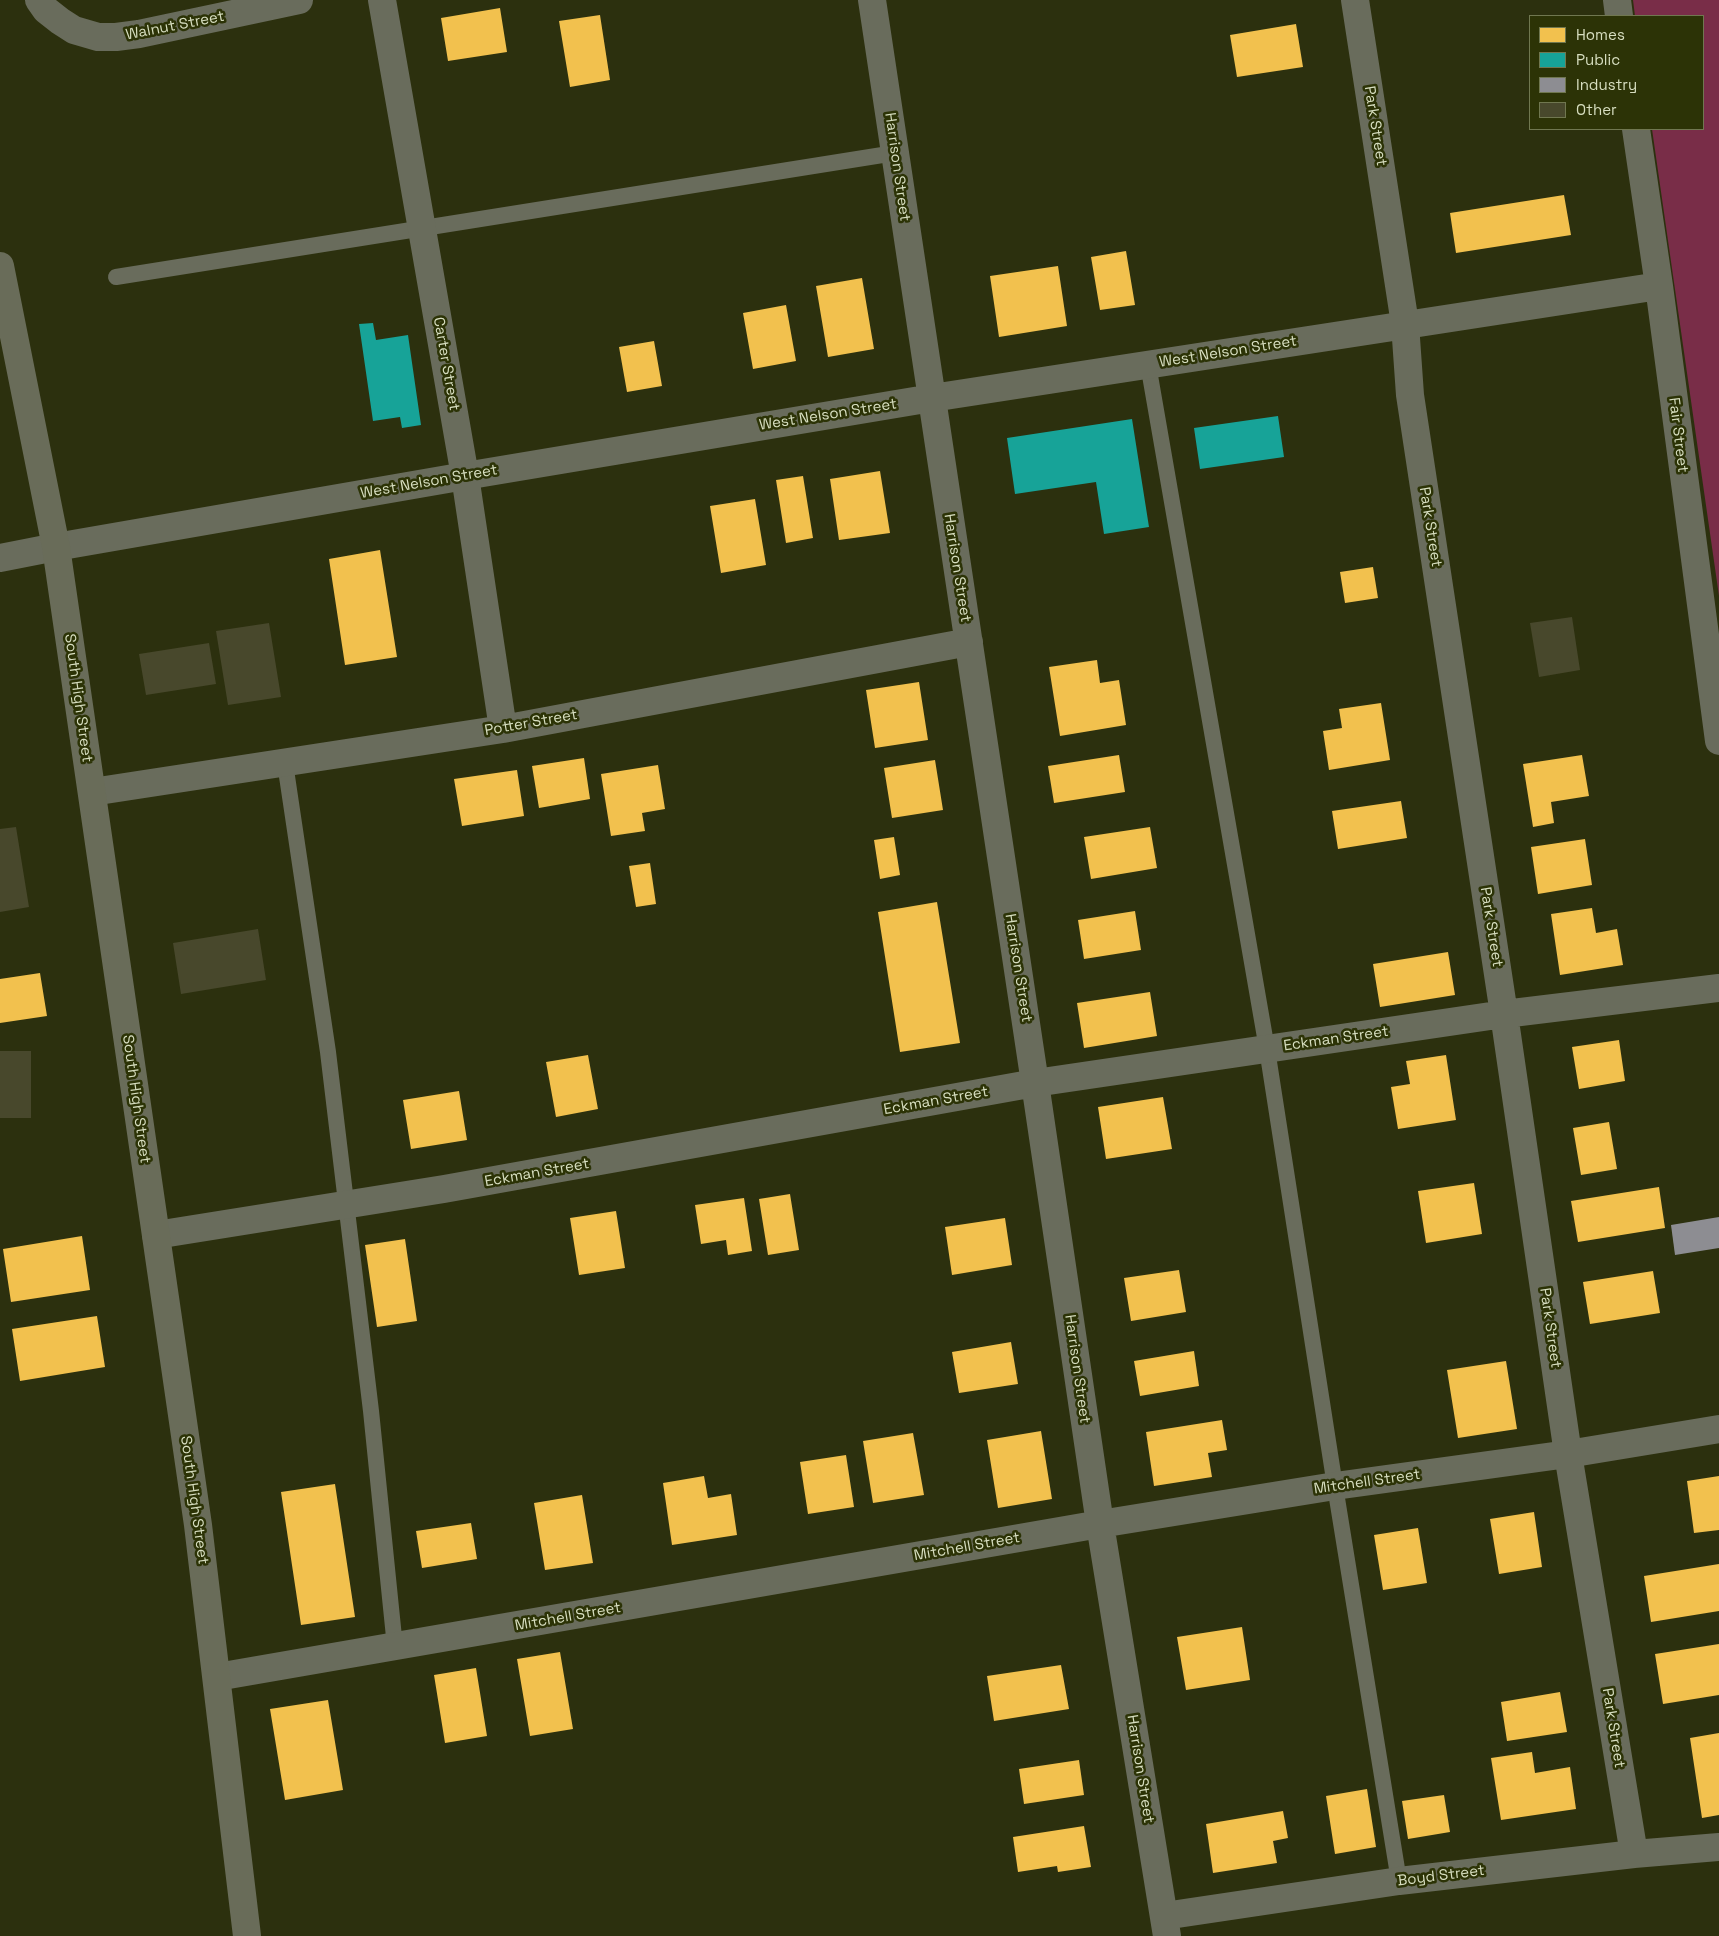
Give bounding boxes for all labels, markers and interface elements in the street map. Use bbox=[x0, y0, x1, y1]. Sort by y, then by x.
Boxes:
street label: Walnut Street bbox=[124, 8, 226, 44]
legend bbox=[1529, 15, 1704, 130]
text: Homes bbox=[1576, 25, 1625, 44]
text: Public bbox=[1576, 50, 1620, 69]
text: Industry bbox=[1576, 75, 1637, 94]
street label: Park Street bbox=[1360, 85, 1390, 167]
text: Other bbox=[1576, 100, 1617, 119]
street label: Harrison Street bbox=[880, 112, 914, 222]
street label: Carter Street bbox=[429, 316, 463, 412]
street label: West Nelson Street bbox=[1158, 332, 1298, 372]
street label: West Nelson Street bbox=[758, 395, 898, 435]
street label: Fair Street bbox=[1664, 396, 1692, 474]
street label: West Nelson Street bbox=[359, 461, 499, 503]
street label: Park Street bbox=[1415, 486, 1445, 568]
street label: Harrison Street bbox=[940, 513, 974, 623]
street label: South High Street bbox=[60, 633, 96, 763]
street label: Potter Street bbox=[483, 706, 579, 740]
street label: Park Street bbox=[1476, 886, 1506, 968]
street label: Harrison Street bbox=[1001, 913, 1035, 1023]
street label: Eckman Street bbox=[1282, 1023, 1390, 1055]
street label: South High Street bbox=[118, 1034, 154, 1164]
street label: Eckman Street bbox=[882, 1083, 990, 1119]
street label: Eckman Street bbox=[483, 1155, 591, 1191]
street label: Park Street bbox=[1535, 1287, 1565, 1369]
street label: Harrison Street bbox=[1060, 1314, 1094, 1424]
street label: South High Street bbox=[176, 1435, 212, 1565]
street label: Mitchell Street bbox=[1313, 1466, 1421, 1498]
street label: Mitchell Street bbox=[913, 1529, 1021, 1565]
street label: Mitchell Street bbox=[514, 1599, 622, 1635]
street label: Park Street bbox=[1598, 1687, 1628, 1769]
street label: Harrison Street bbox=[1123, 1714, 1157, 1824]
street label: Boyd Street bbox=[1396, 1862, 1486, 1890]

